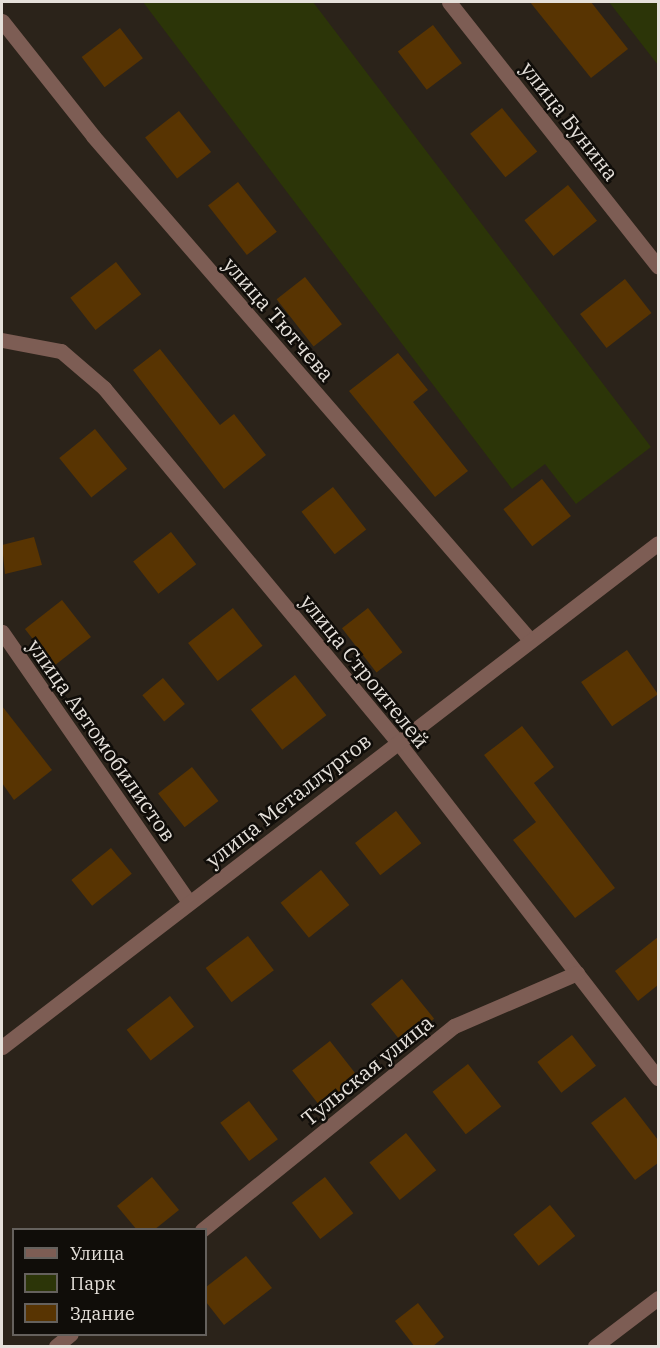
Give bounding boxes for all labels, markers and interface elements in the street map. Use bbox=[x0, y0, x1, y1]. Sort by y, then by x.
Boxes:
street label: улица Бунина bbox=[516, 56, 624, 186]
street label: улица Тютчева bbox=[218, 252, 340, 386]
street label: улица Строителей bbox=[295, 589, 435, 753]
street label: улица Автомобилистов bbox=[23, 634, 181, 846]
street label: улица Металлургов bbox=[200, 728, 376, 872]
street label: Тульская улица bbox=[296, 1009, 438, 1131]
legend bbox=[12, 1228, 207, 1336]
text: Улица bbox=[70, 1242, 124, 1265]
text: Парк bbox=[70, 1272, 116, 1295]
text: Здание bbox=[70, 1302, 135, 1325]

